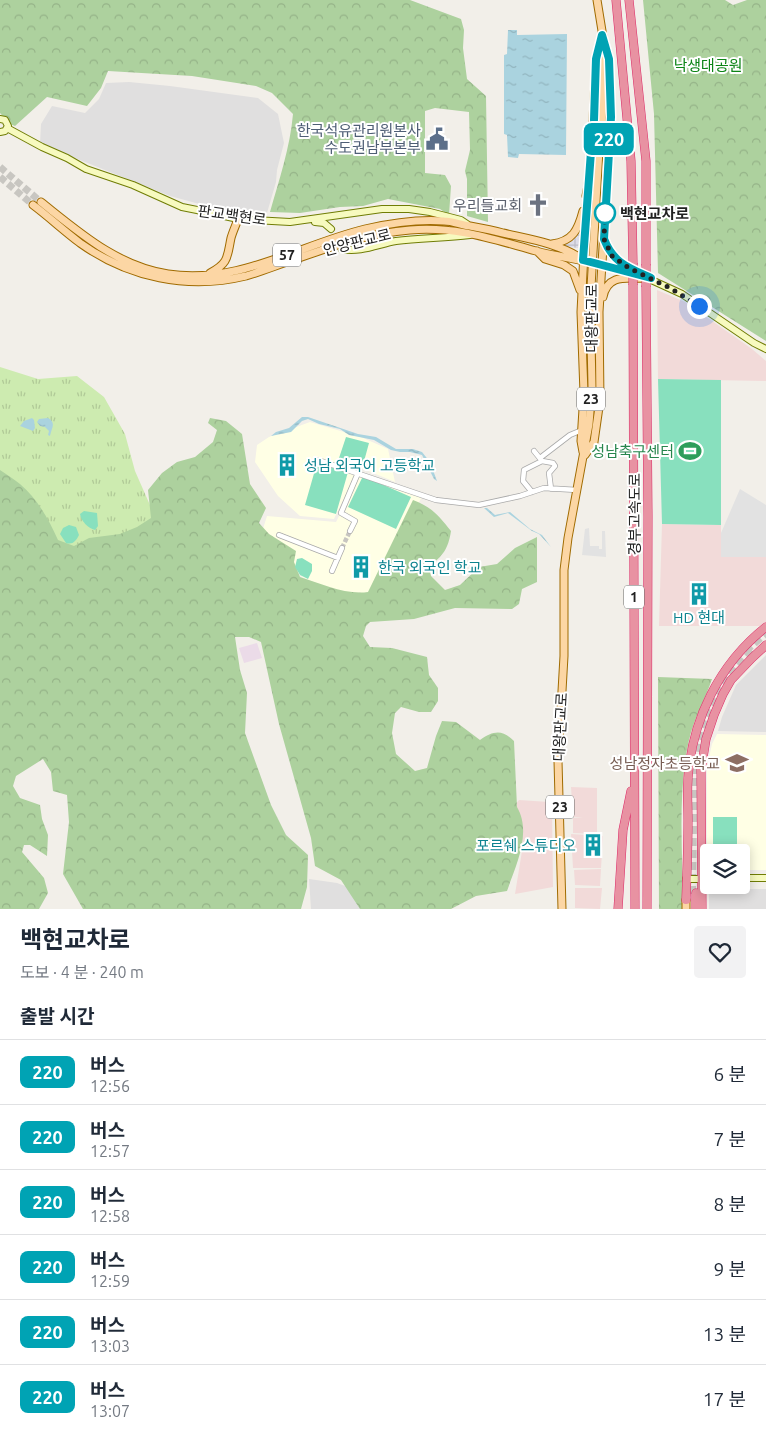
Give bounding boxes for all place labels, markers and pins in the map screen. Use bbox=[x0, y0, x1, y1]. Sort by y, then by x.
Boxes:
place label: 한국석유관리원본사 수도권남부본부 bbox=[297, 122, 421, 156]
public building icon: 한국석유관리원본사 수도권남부본부 bbox=[424, 126, 450, 152]
church icon: 우리들교회 bbox=[525, 192, 551, 218]
place label: 우리들교회 bbox=[453, 197, 522, 214]
marker: 백현교차로 bbox=[594, 202, 616, 224]
place label: 백현교차로 bbox=[620, 205, 689, 222]
sports icon: 성남축구센터 bbox=[677, 438, 703, 464]
place label: 성남축구센터 bbox=[591, 443, 674, 460]
building icon: 성남 외국어 고등학교 bbox=[274, 452, 300, 478]
place label: 성남 외국어 고등학교 bbox=[304, 457, 435, 474]
building icon: 한국 외국인 학교 bbox=[348, 554, 374, 580]
place label: 한국 외국인 학교 bbox=[378, 559, 481, 576]
building icon: HD 현대 bbox=[686, 581, 712, 607]
place label: HD 현대 bbox=[673, 609, 725, 626]
school or university icon: 성남정자초등학교 bbox=[724, 750, 750, 776]
place label: 성남정자초등학교 bbox=[610, 755, 720, 772]
building icon: 포르쉐 스튜디오 bbox=[580, 832, 606, 858]
place label: 포르쉐 스튜디오 bbox=[476, 837, 576, 854]

